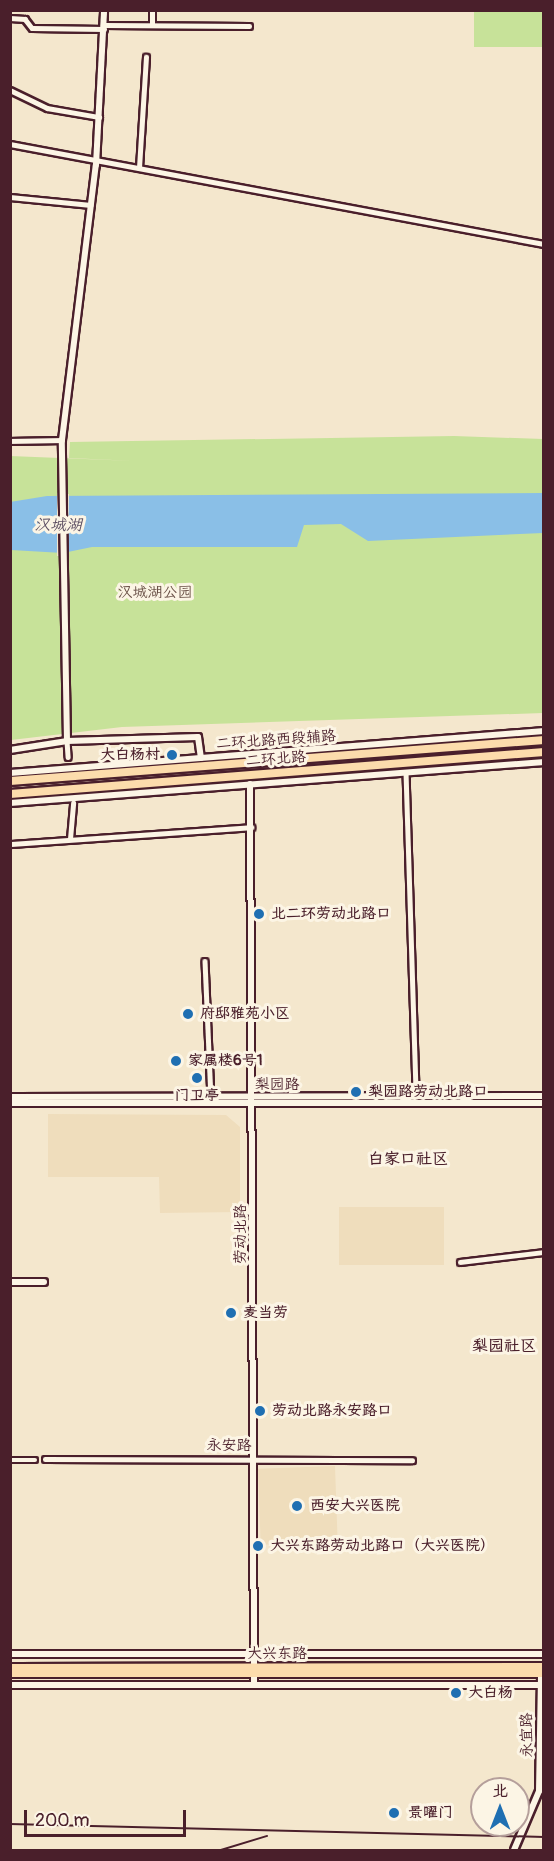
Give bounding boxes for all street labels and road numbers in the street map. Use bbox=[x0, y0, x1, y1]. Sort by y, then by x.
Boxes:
street label: 二环北路西段辅路 bbox=[216, 727, 336, 753]
street label: 二环北路 bbox=[245, 748, 307, 770]
street label: 梨园路 bbox=[255, 1076, 299, 1094]
street label: 劳动北路 bbox=[232, 1204, 250, 1264]
street label: 永安路 bbox=[207, 1437, 251, 1455]
street label: 大兴东路 bbox=[247, 1645, 307, 1663]
street label: 永宜路 bbox=[518, 1712, 536, 1758]

